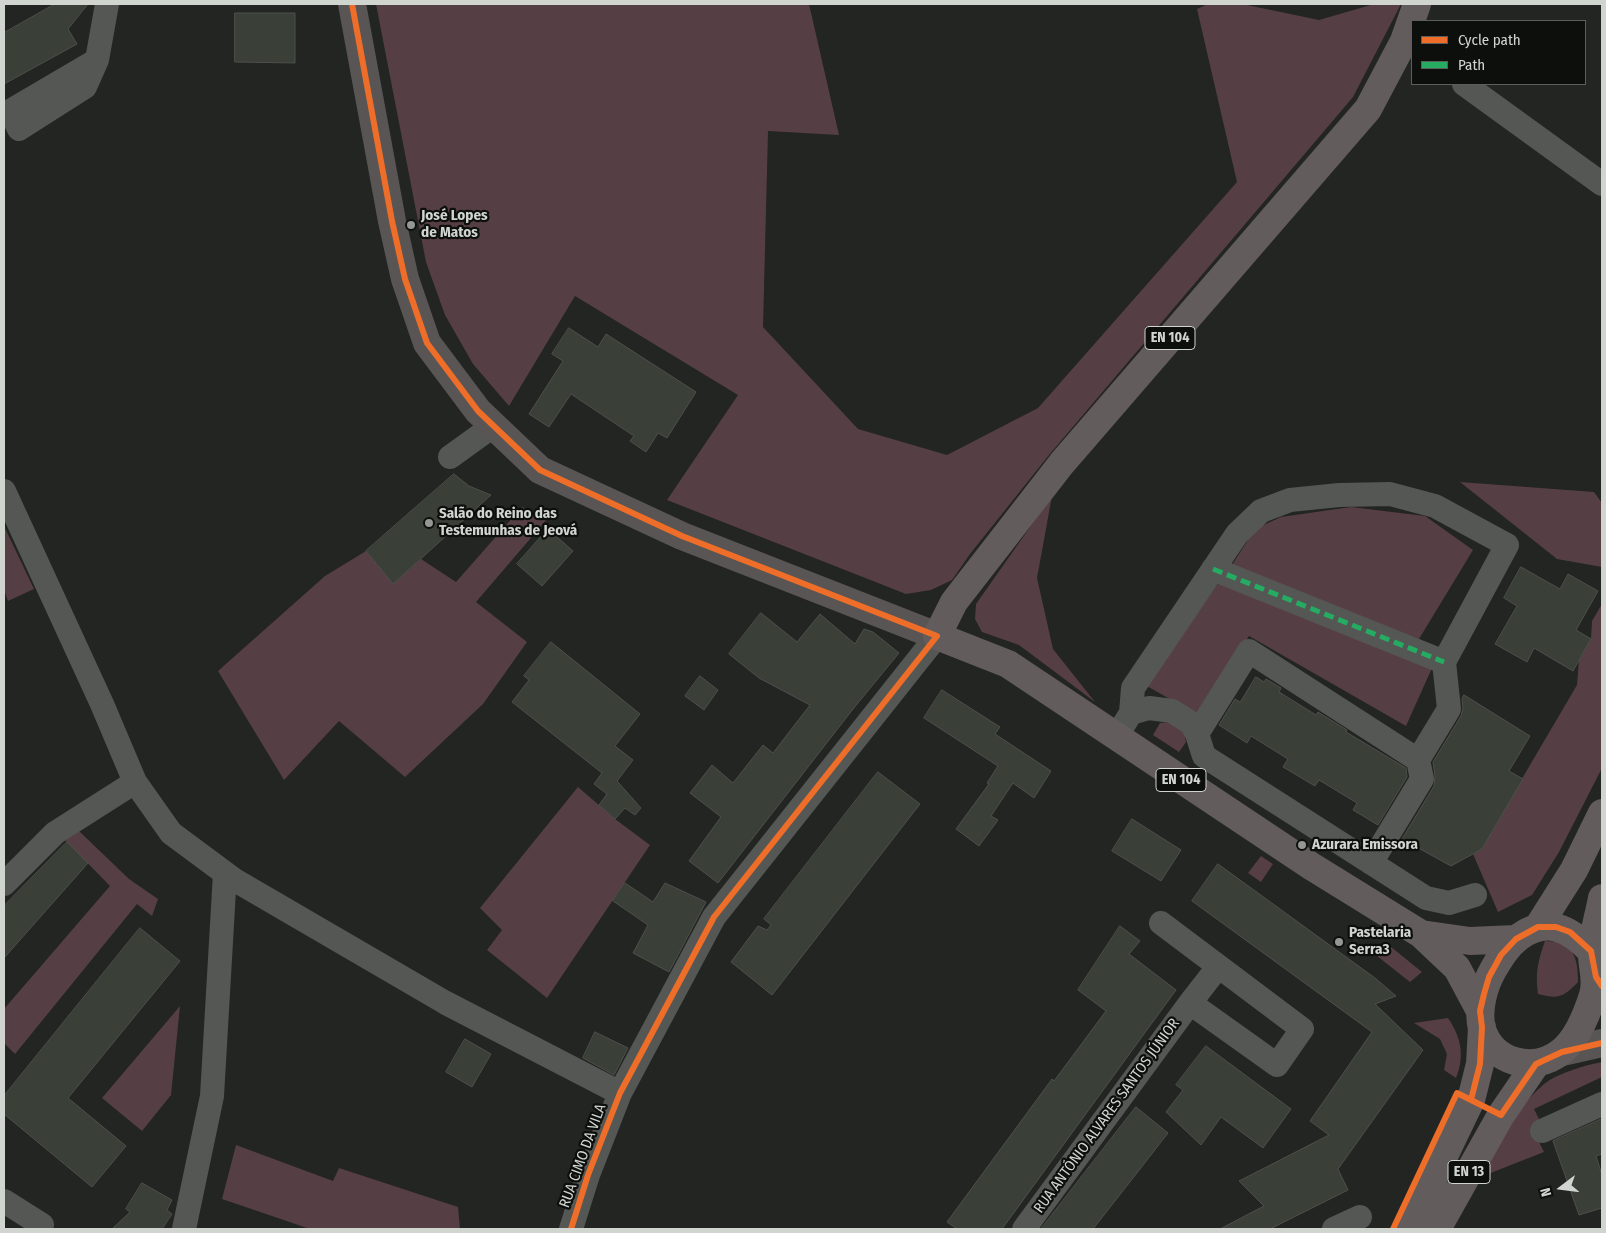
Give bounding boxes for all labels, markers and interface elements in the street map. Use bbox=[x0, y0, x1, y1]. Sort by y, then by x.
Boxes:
legend bbox=[1411, 20, 1586, 85]
text: Cycle path bbox=[1458, 31, 1521, 49]
text: Path bbox=[1458, 56, 1485, 74]
place label: José Lopes de Matos bbox=[421, 207, 488, 242]
marker: José Lopes de Matos bbox=[405, 219, 417, 231]
road number: EN 104 bbox=[1145, 326, 1195, 349]
place label: Salão do Reino das Testemunhas de Jeová bbox=[439, 505, 577, 540]
marker: Salão do Reino das Testemunhas de Jeová bbox=[423, 517, 435, 529]
road number: EN 104 bbox=[1156, 768, 1206, 792]
place label: Azurara Emissora bbox=[1312, 836, 1418, 854]
marker: Azurara Emissora bbox=[1296, 839, 1308, 851]
place label: Pastelaria Serra3 bbox=[1349, 924, 1411, 959]
marker: Pastelaria Serra3 bbox=[1333, 936, 1345, 948]
street label: RUA ANTÓNIO ALVARES SANTOS JÚNIOR bbox=[1030, 1015, 1184, 1217]
street label: RUA CIMO DA VILA bbox=[556, 1102, 610, 1210]
road number: EN 13 bbox=[1448, 1160, 1490, 1184]
north arrow bbox=[1536, 1163, 1586, 1213]
text: N bbox=[1537, 1186, 1555, 1198]

